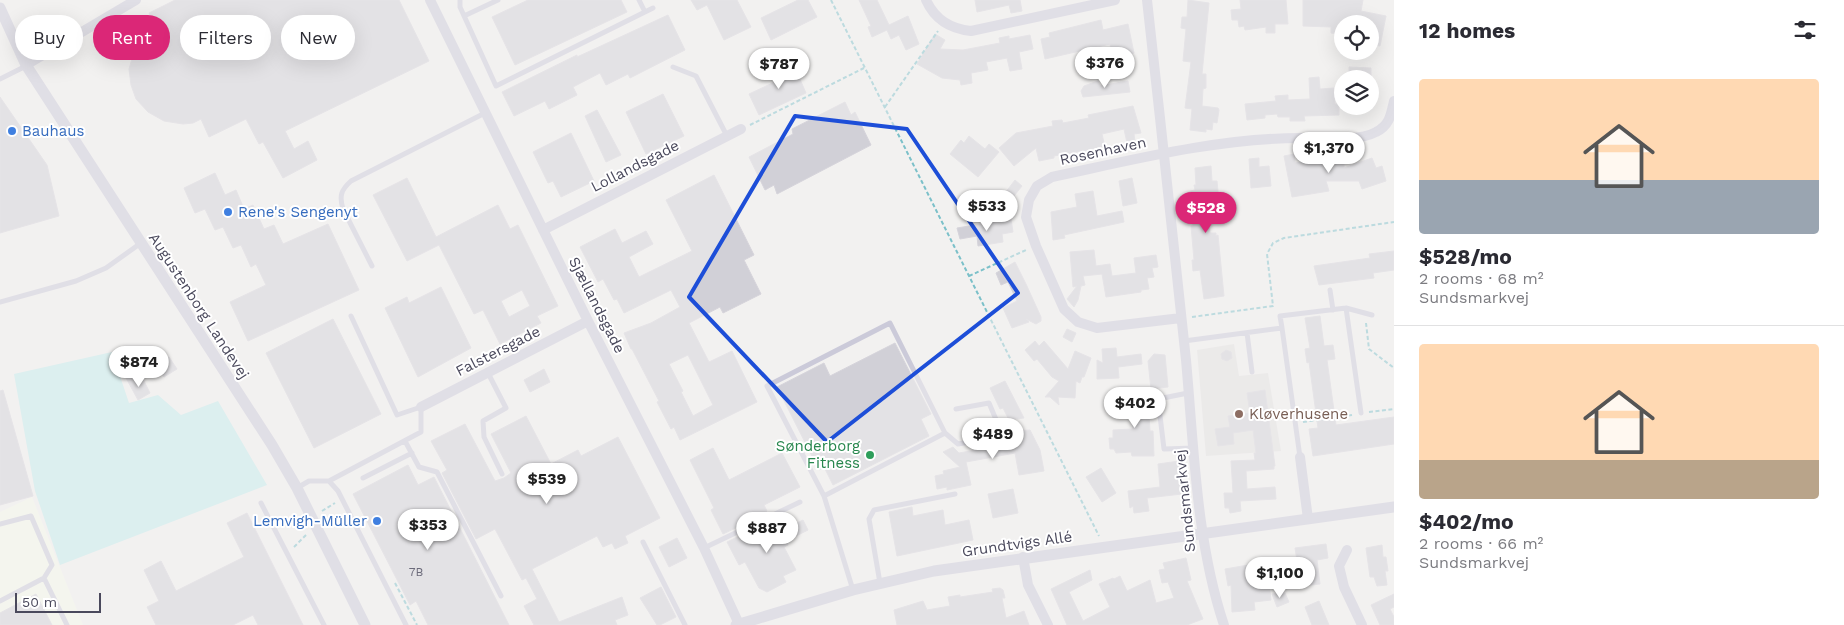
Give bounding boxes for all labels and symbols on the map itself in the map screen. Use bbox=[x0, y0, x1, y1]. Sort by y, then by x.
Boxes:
pin: $376 bbox=[1075, 46, 1135, 89]
pin: $787 bbox=[749, 48, 809, 90]
place label: Bauhaus bbox=[22, 122, 85, 140]
marker: Bauhaus bbox=[6, 125, 18, 137]
pin: $1,370 bbox=[1288, 132, 1370, 174]
street label: Rosenhaven bbox=[1058, 133, 1148, 169]
street label: Lollandsgade bbox=[588, 136, 682, 196]
pin: $533 bbox=[957, 190, 1017, 232]
pin: $528 bbox=[1176, 192, 1236, 234]
place label: Rene's Sengenyt bbox=[238, 203, 358, 221]
marker: Rene's Sengenyt bbox=[222, 206, 234, 218]
street label: Augustenborg Landevej bbox=[145, 230, 253, 382]
street label: Sjællandsgade bbox=[565, 254, 629, 356]
street label: Falstersgade bbox=[453, 322, 543, 380]
pin: $874 bbox=[109, 346, 169, 388]
pin: $402 bbox=[1105, 386, 1165, 429]
place label: Kløverhusene bbox=[1249, 405, 1348, 423]
marker: Kløverhusene bbox=[1233, 408, 1245, 420]
pin: $489 bbox=[963, 418, 1023, 460]
place label: Sønderborg Fitness bbox=[776, 437, 860, 472]
marker: Sønderborg Fitness bbox=[864, 449, 876, 461]
street label: Sundsmarkvej bbox=[1171, 449, 1199, 553]
pin: $539 bbox=[517, 462, 577, 505]
pin: $353 bbox=[398, 508, 458, 551]
place label: Lemvigh-Müller bbox=[253, 512, 367, 530]
pin: $887 bbox=[737, 512, 797, 554]
marker: Lemvigh-Müller bbox=[371, 515, 383, 527]
street label: Grundtvigs Allé bbox=[961, 527, 1073, 561]
pin: $1,100 bbox=[1239, 556, 1321, 599]
house number: 7B bbox=[409, 565, 423, 579]
scale bar bbox=[15, 590, 101, 613]

